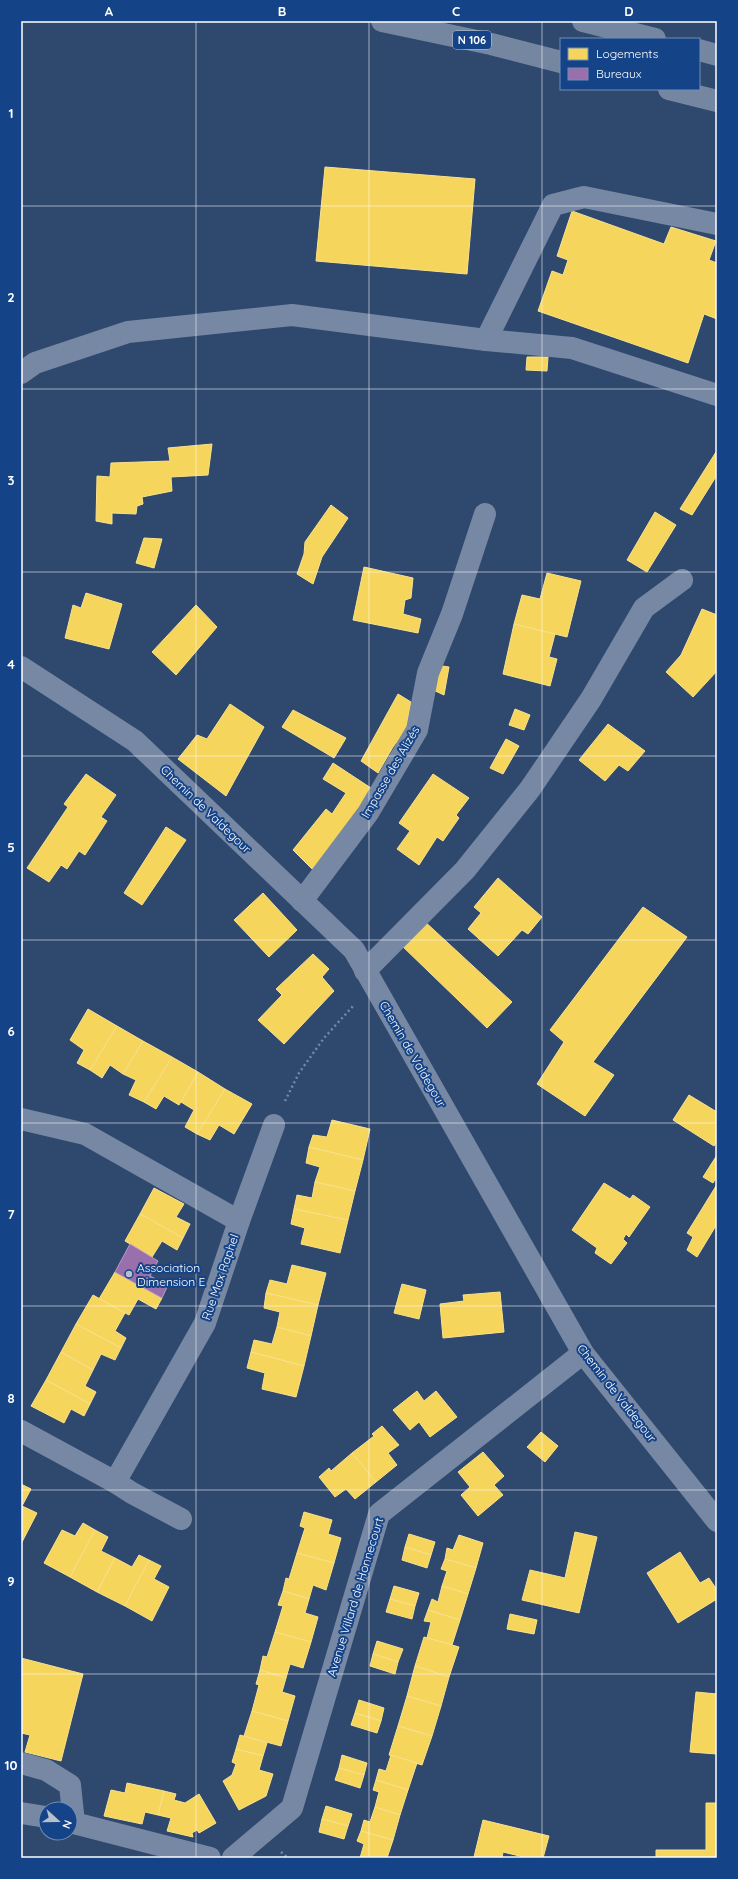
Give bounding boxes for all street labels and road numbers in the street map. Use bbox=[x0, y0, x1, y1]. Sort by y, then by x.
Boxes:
road number: N 106 bbox=[453, 31, 491, 49]
street label: Impasse des Alizés bbox=[358, 723, 423, 821]
street label: Chemin de Valdegour bbox=[158, 762, 255, 856]
street label: Chemin de Valdegour bbox=[376, 998, 450, 1110]
street label: Rue Max Raphel bbox=[198, 1232, 242, 1322]
street label: Chemin de Valdegour bbox=[574, 1341, 660, 1445]
street label: Avenue Villard de Honnecourt bbox=[324, 1516, 386, 1678]

